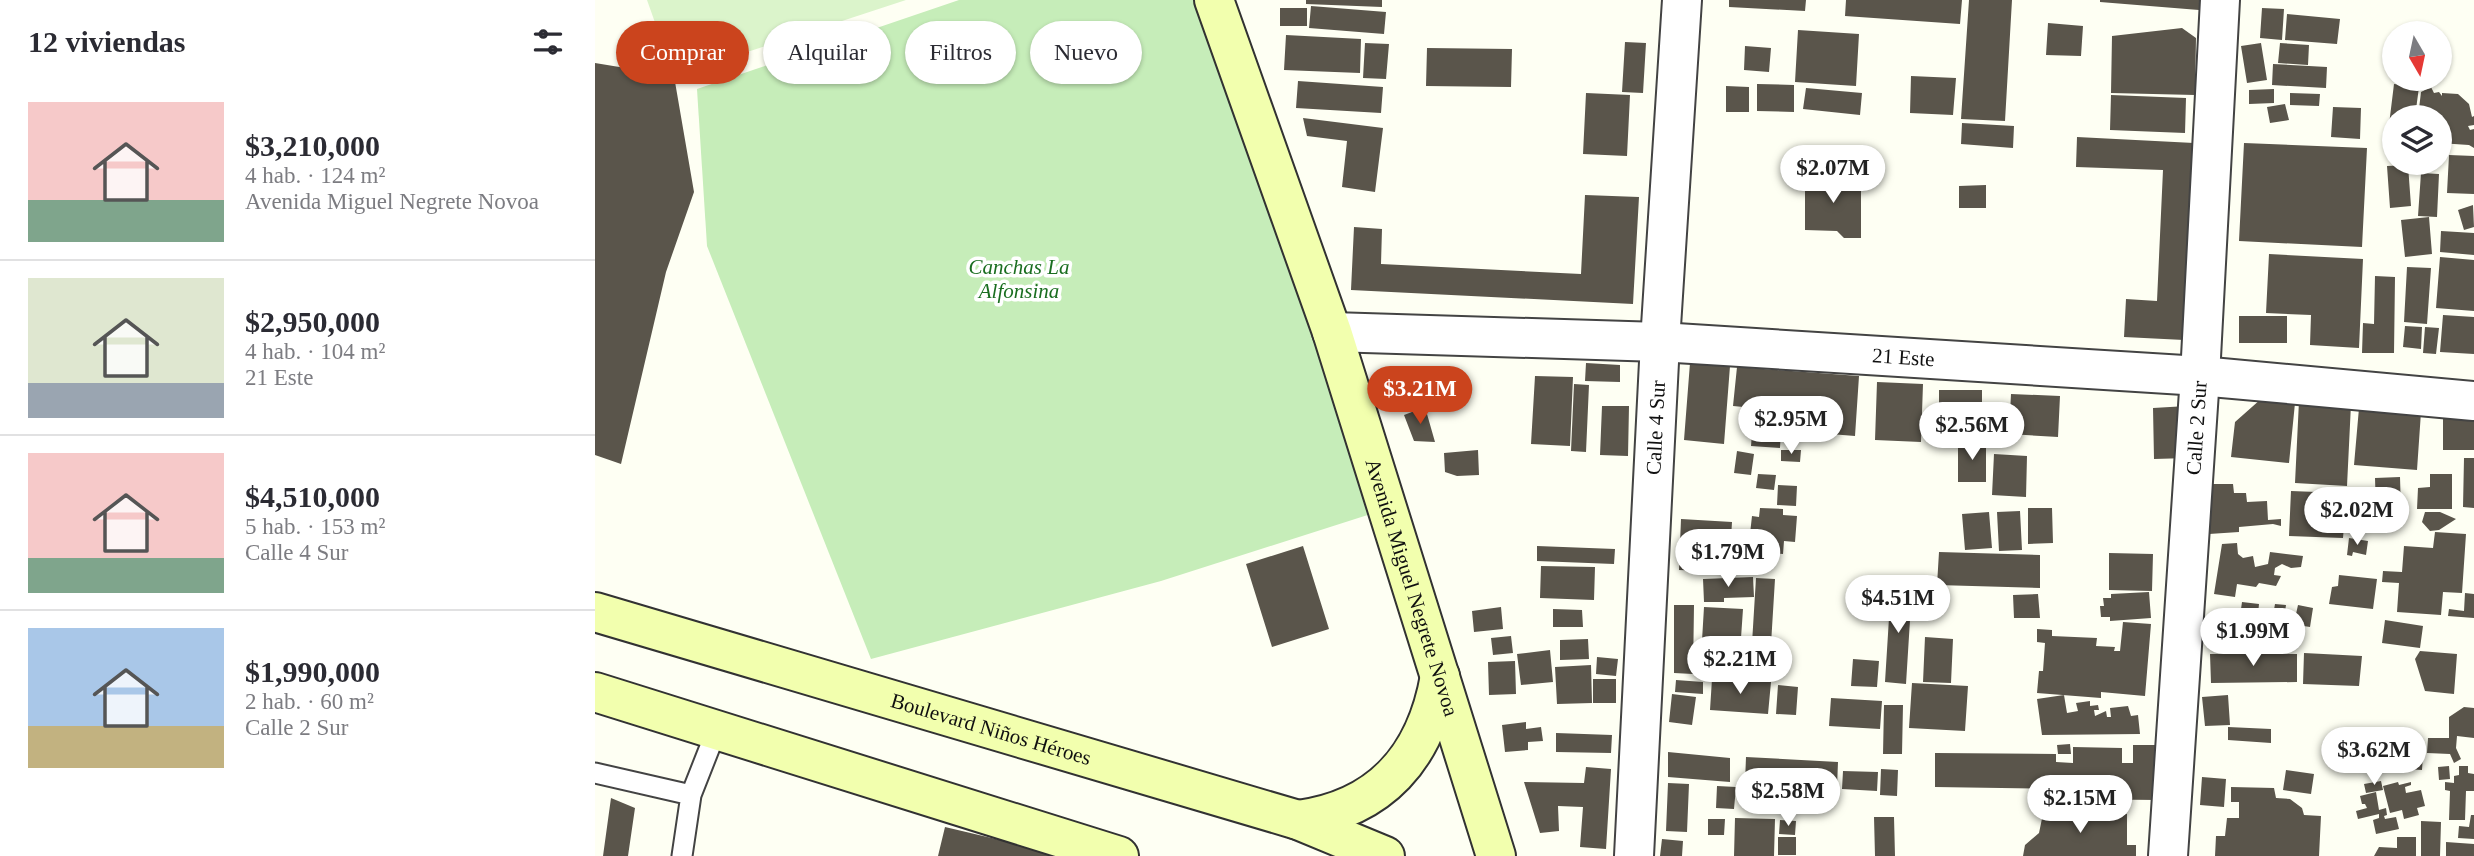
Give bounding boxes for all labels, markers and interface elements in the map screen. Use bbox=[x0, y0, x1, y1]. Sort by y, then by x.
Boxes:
chip: Comprar bbox=[616, 21, 749, 84]
chip: Alquilar bbox=[763, 21, 891, 84]
chip: Filtros bbox=[905, 21, 1016, 84]
chip: Nuevo bbox=[1030, 21, 1142, 84]
north arrow bbox=[2382, 21, 2452, 91]
map controls bbox=[2382, 21, 2452, 175]
icon: filters bbox=[529, 23, 567, 61]
text: 12 viviendas bbox=[28, 25, 186, 58]
button: layers bbox=[2382, 105, 2452, 175]
text: $3,210,000 bbox=[245, 129, 380, 162]
icon: home bbox=[84, 130, 168, 214]
pin: $2.07M bbox=[1776, 146, 1890, 205]
text: $2.07M bbox=[1796, 155, 1870, 180]
text: 4 hab. · 124 m² bbox=[245, 163, 385, 188]
text: Avenida Miguel Negrete Novoa bbox=[245, 189, 539, 214]
park label: Canchas La Alfonsina bbox=[969, 255, 1069, 303]
text: $2,950,000 bbox=[245, 305, 380, 338]
icon: home bbox=[84, 306, 168, 390]
text: 4 hab. · 104 m² bbox=[245, 339, 385, 364]
street label: 21 Este bbox=[1871, 343, 1935, 371]
text: 21 Este bbox=[245, 365, 313, 390]
pin: $3.21M bbox=[1363, 366, 1477, 426]
text: $3.21M bbox=[1383, 376, 1457, 401]
street label: Calle 4 Sur bbox=[1641, 380, 1670, 475]
street label: Calle 2 Sur bbox=[2181, 380, 2212, 476]
pin: $2.95M bbox=[1734, 396, 1848, 456]
pin: $2.56M bbox=[1915, 402, 2029, 462]
text: $2.95M bbox=[1754, 406, 1828, 431]
text: $2.56M bbox=[1935, 412, 2009, 437]
street label: Avenida Miguel Negrete Novoa bbox=[1360, 456, 1464, 720]
text: $4,510,000 bbox=[245, 480, 380, 513]
icon: home bbox=[84, 481, 168, 565]
pin: $2.02M bbox=[2300, 488, 2414, 547]
text: $2.02M bbox=[2320, 497, 2394, 522]
text: 5 hab. · 153 m² bbox=[245, 514, 385, 539]
pin: $1.79M bbox=[1671, 530, 1785, 589]
text: $1.79M bbox=[1691, 539, 1765, 564]
text: Calle 4 Sur bbox=[245, 540, 349, 565]
pin: $4.51M bbox=[1841, 576, 1955, 635]
text: $4.51M bbox=[1861, 585, 1935, 610]
pin: $1.99M bbox=[2196, 608, 2310, 668]
text: $1.99M bbox=[2216, 618, 2290, 643]
pin: $2.21M bbox=[1683, 636, 1797, 696]
text: $2.21M bbox=[1703, 646, 1777, 671]
text: $1,990,000 bbox=[245, 655, 380, 688]
icon: home bbox=[84, 656, 168, 740]
street label: Boulevard Niños Héroes bbox=[888, 688, 1094, 770]
text: 2 hab. · 60 m² bbox=[245, 689, 374, 714]
text: Calle 2 Sur bbox=[245, 715, 349, 740]
pin: $3.62M bbox=[2317, 728, 2431, 787]
text: $3.62M bbox=[2337, 737, 2411, 762]
pin: $2.58M bbox=[1731, 768, 1845, 828]
pin: $2.15M bbox=[2023, 776, 2137, 835]
text: $2.58M bbox=[1751, 778, 1825, 803]
text: $2.15M bbox=[2043, 785, 2117, 810]

